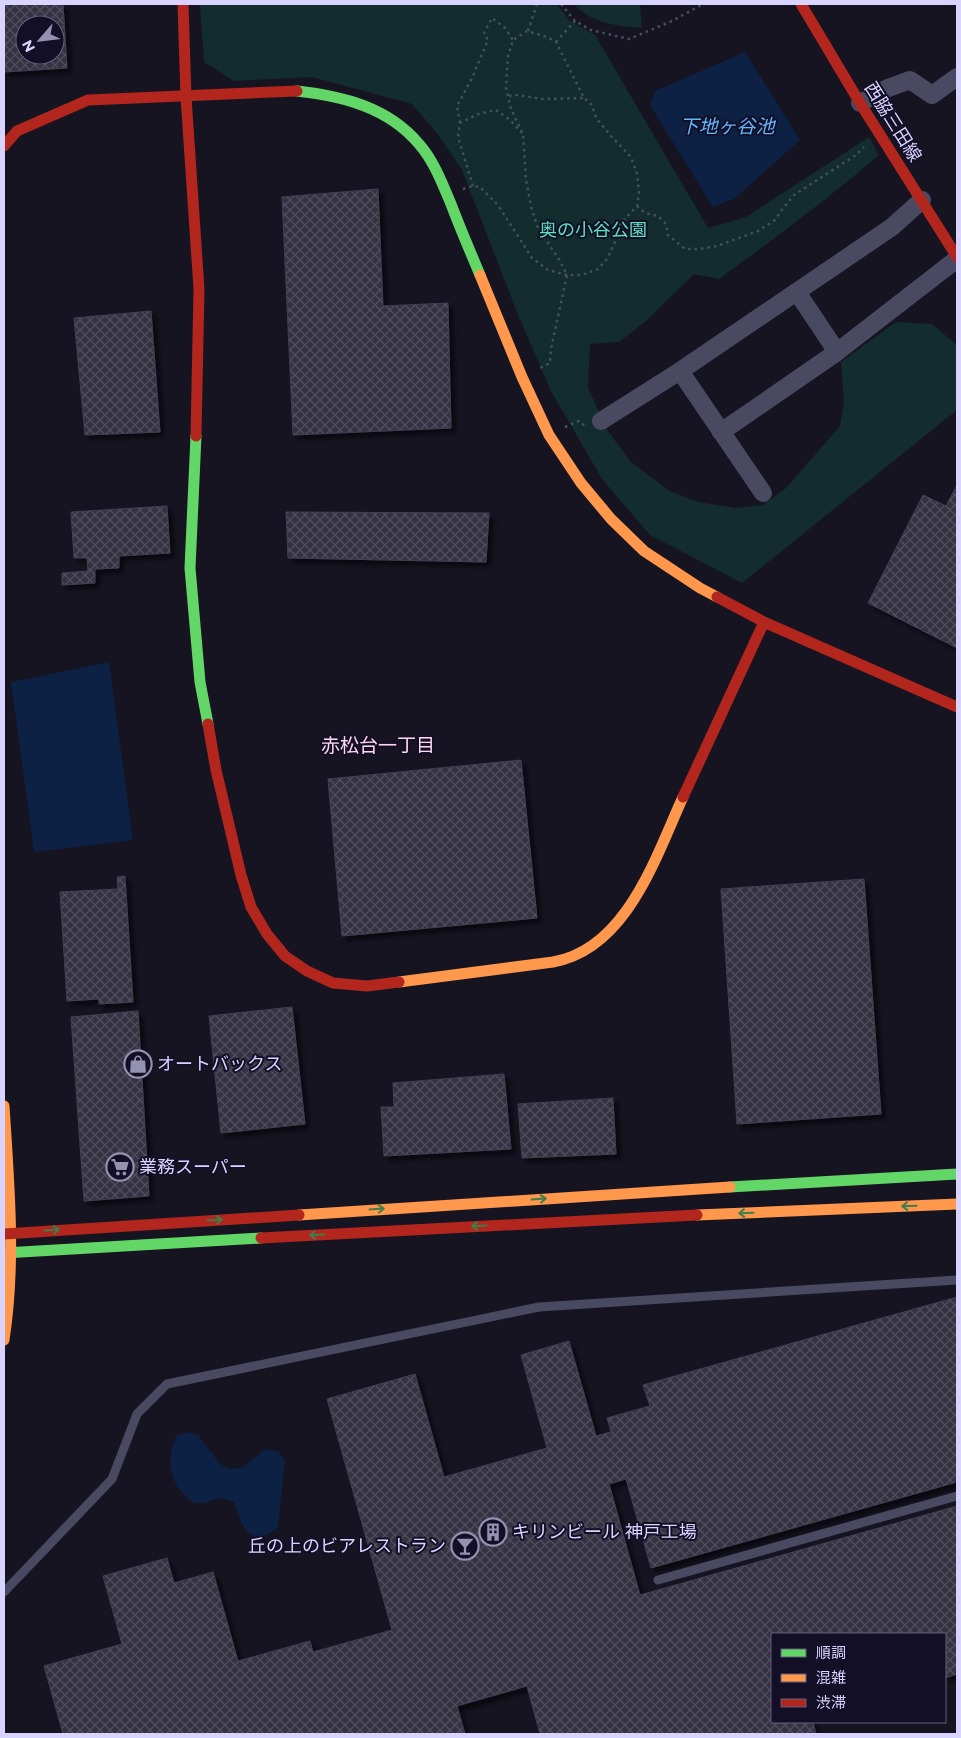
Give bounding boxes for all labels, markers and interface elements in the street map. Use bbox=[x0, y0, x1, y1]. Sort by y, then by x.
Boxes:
north arrow bbox=[15, 15, 65, 65]
text: N bbox=[18, 37, 39, 55]
street label: 西脇三田線 bbox=[860, 78, 926, 166]
water label: 下地ヶ谷池 bbox=[679, 115, 776, 138]
park label: 奥の小谷公園 bbox=[539, 219, 647, 241]
district label: 赤松台一丁目 bbox=[321, 734, 435, 757]
shop icon: オートバックス bbox=[123, 1049, 153, 1079]
place label: オートバックス bbox=[157, 1053, 282, 1075]
supermarket icon: 業務スーパー bbox=[105, 1152, 135, 1182]
place label: 業務スーパー bbox=[139, 1156, 247, 1178]
one-way arrow bbox=[531, 1195, 547, 1204]
one-way arrow bbox=[901, 1202, 917, 1211]
one-way arrow bbox=[368, 1205, 384, 1214]
one-way arrow bbox=[738, 1208, 754, 1217]
one-way arrow bbox=[206, 1215, 222, 1224]
one-way arrow bbox=[471, 1221, 487, 1230]
one-way arrow bbox=[44, 1226, 60, 1235]
one-way arrow bbox=[309, 1230, 325, 1239]
building icon: キリンビール 神戸工場 bbox=[478, 1517, 508, 1547]
place label: キリンビール 神戸工場 bbox=[512, 1521, 697, 1543]
bar icon: 丘の上のビアレストラン bbox=[450, 1531, 480, 1561]
place label: 丘の上のビアレストラン bbox=[248, 1535, 446, 1557]
legend bbox=[771, 1633, 946, 1723]
text: 順調 bbox=[816, 1643, 846, 1662]
text: 混雑 bbox=[816, 1668, 846, 1687]
text: 渋滞 bbox=[816, 1693, 846, 1712]

